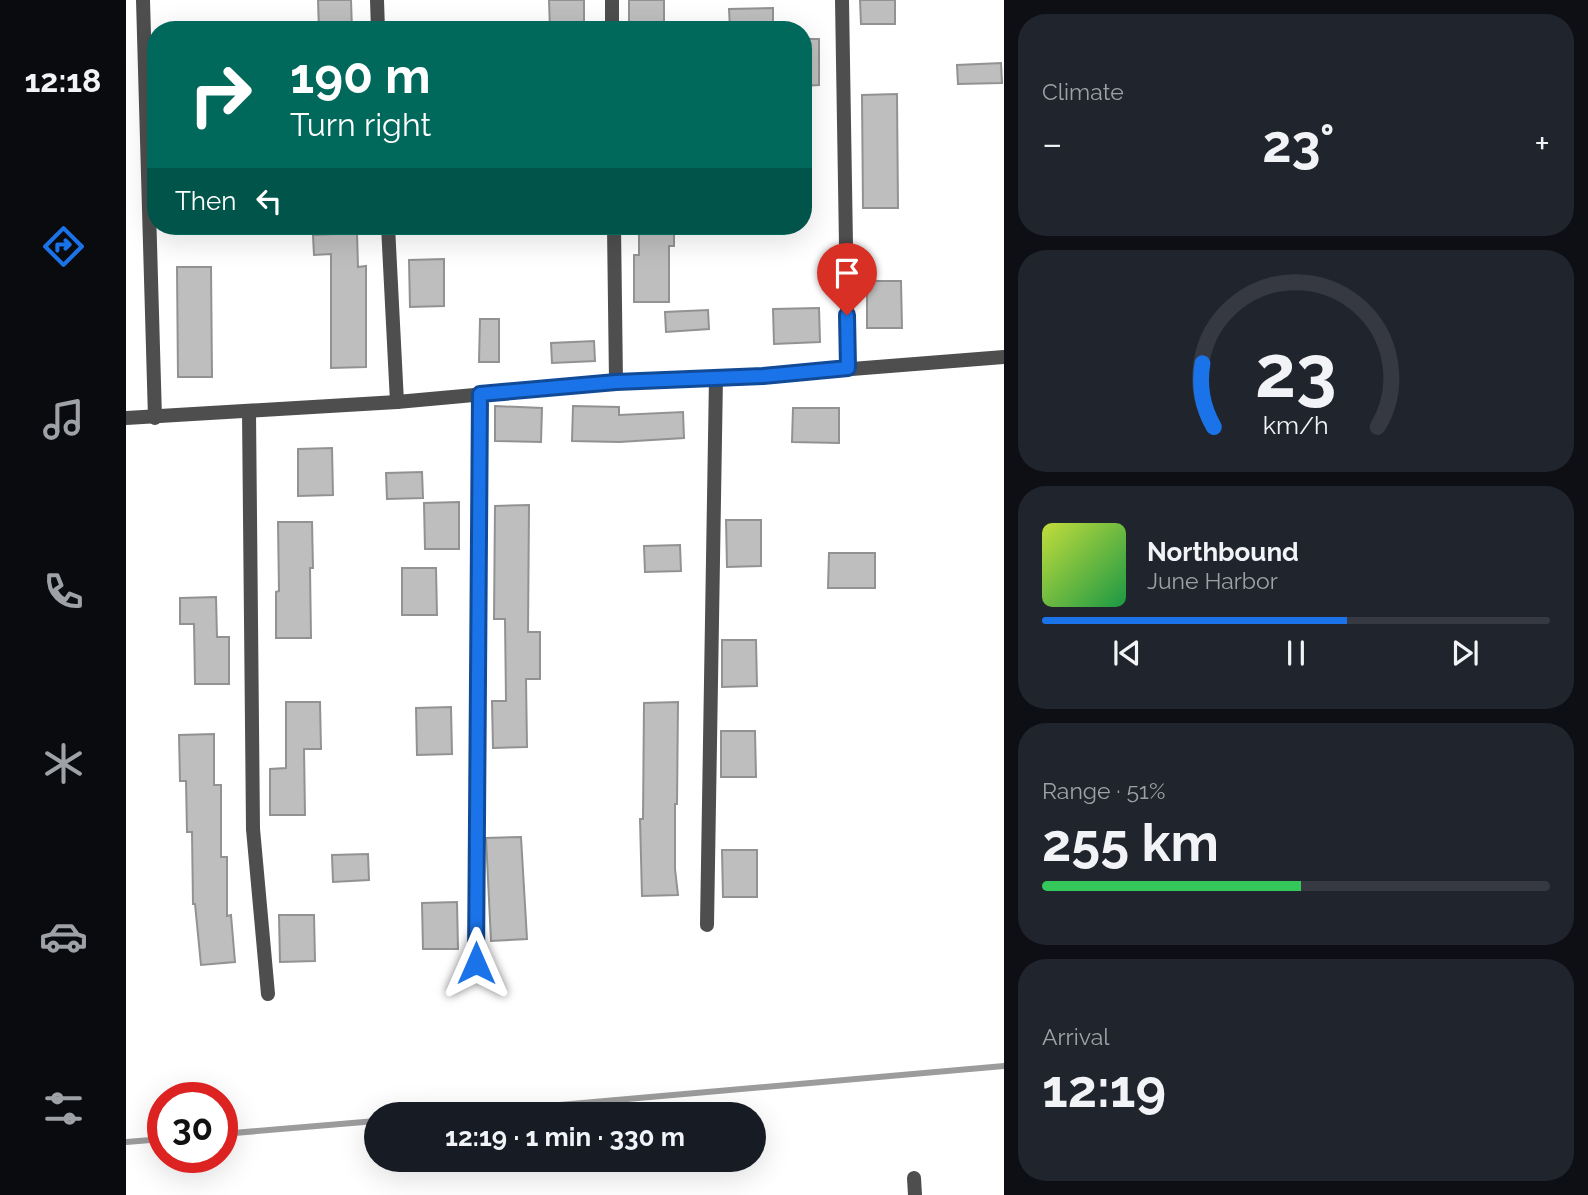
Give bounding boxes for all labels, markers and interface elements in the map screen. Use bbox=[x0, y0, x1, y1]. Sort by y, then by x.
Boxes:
text: 190 m bbox=[290, 47, 431, 104]
icon: right bbox=[175, 49, 266, 140]
text: 12:18 bbox=[25, 62, 101, 99]
text: Climate bbox=[1042, 78, 1124, 105]
text: Turn right bbox=[290, 106, 431, 143]
text: 23° bbox=[1262, 113, 1335, 174]
text: − bbox=[1042, 121, 1062, 166]
text: + bbox=[1534, 121, 1550, 166]
icon: left bbox=[250, 182, 288, 220]
text: Then bbox=[175, 186, 236, 216]
icon: directions bbox=[39, 222, 88, 271]
pin bbox=[817, 243, 877, 315]
icon: arrive bbox=[828, 254, 866, 292]
text: 23 bbox=[1255, 330, 1337, 415]
icon: music bbox=[39, 395, 88, 444]
text: km/h bbox=[1263, 410, 1329, 440]
text: Northbound bbox=[1147, 537, 1299, 567]
icon: phone bbox=[39, 567, 88, 616]
text: June Harbor bbox=[1147, 567, 1278, 594]
icon: previous bbox=[1108, 634, 1146, 672]
icon: pause bbox=[1277, 634, 1315, 672]
icon: next bbox=[1446, 634, 1484, 672]
icon: climate bbox=[39, 739, 88, 788]
text: Range · 51% bbox=[1042, 777, 1165, 804]
text: 255 km bbox=[1042, 812, 1219, 873]
icon: car bbox=[39, 912, 88, 961]
position arrow bbox=[439, 926, 513, 1000]
text: Arrival bbox=[1042, 1023, 1109, 1050]
text: 12:19 bbox=[1042, 1058, 1166, 1119]
speed limit sign: 30 bbox=[147, 1082, 238, 1173]
icon: filters bbox=[39, 1084, 88, 1133]
text: 12:19 · 1 min · 330 m bbox=[445, 1122, 685, 1152]

